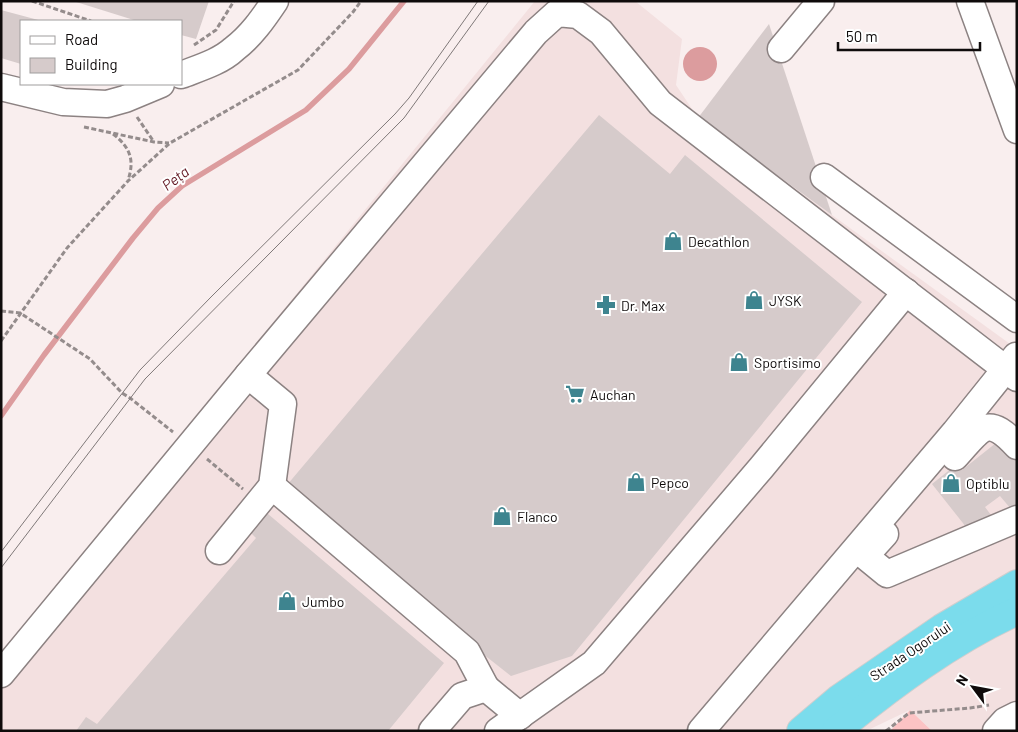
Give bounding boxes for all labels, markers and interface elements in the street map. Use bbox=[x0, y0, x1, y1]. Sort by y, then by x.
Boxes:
legend bbox=[20, 20, 182, 85]
scale bar bbox=[838, 20, 980, 52]
text: 50 m bbox=[846, 27, 878, 45]
text: Road bbox=[65, 30, 98, 48]
text: Building bbox=[65, 55, 118, 73]
water label: Peța bbox=[158, 162, 192, 194]
shop icon: Decathlon bbox=[662, 230, 684, 252]
place label: Decathlon bbox=[688, 233, 750, 250]
shop icon: JYSK bbox=[743, 289, 765, 311]
place label: JYSK bbox=[769, 292, 802, 309]
pharmacy icon: Dr. Max bbox=[595, 294, 617, 316]
place label: Dr. Max bbox=[621, 297, 665, 314]
shop icon: Sportisimo bbox=[728, 351, 750, 373]
place label: Sportisimo bbox=[754, 354, 821, 371]
supermarket icon: Auchan bbox=[564, 383, 586, 405]
place label: Auchan bbox=[590, 386, 636, 403]
shop icon: Pepco bbox=[625, 471, 647, 493]
shop icon: Optiblu bbox=[940, 472, 962, 494]
place label: Pepco bbox=[651, 474, 689, 491]
place label: Optiblu bbox=[966, 475, 1009, 492]
shop icon: Flanco bbox=[491, 505, 513, 527]
place label: Flanco bbox=[517, 508, 558, 525]
shop icon: Jumbo bbox=[276, 590, 298, 612]
place label: Jumbo bbox=[302, 593, 344, 610]
street label: Strada Ogorului bbox=[866, 618, 954, 684]
north arrow bbox=[948, 662, 998, 712]
text: N bbox=[952, 671, 971, 688]

